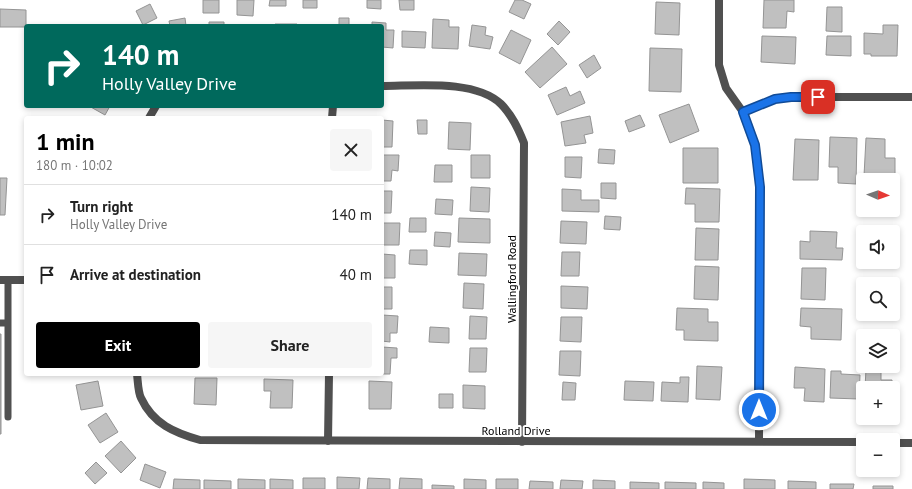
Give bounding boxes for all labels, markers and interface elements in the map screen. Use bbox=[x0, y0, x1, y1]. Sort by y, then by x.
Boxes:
text: 140 m bbox=[102, 36, 179, 73]
icon: right bbox=[36, 40, 88, 92]
text: Holly Valley Drive bbox=[102, 72, 237, 95]
pin bbox=[801, 80, 835, 114]
icon: arrive bbox=[807, 86, 829, 108]
text: 1 min bbox=[36, 126, 95, 157]
button: close bbox=[330, 129, 372, 171]
text: 180 m · 10:02 bbox=[36, 157, 113, 174]
north arrow bbox=[856, 173, 900, 217]
map controls bbox=[856, 173, 900, 477]
text: Turn right bbox=[70, 197, 133, 216]
icon: right bbox=[36, 204, 58, 226]
text: 140 m bbox=[331, 205, 372, 224]
text: Holly Valley Drive bbox=[70, 216, 167, 233]
button: sound bbox=[856, 225, 900, 269]
street label: Wallingford Road bbox=[504, 235, 519, 323]
icon: arrive bbox=[36, 264, 58, 286]
text: Arrive at destination bbox=[70, 265, 201, 284]
text: 40 m bbox=[339, 265, 372, 284]
button: search bbox=[856, 277, 900, 321]
button: Exit bbox=[36, 322, 200, 368]
button: Share bbox=[208, 322, 372, 368]
button: layers bbox=[856, 329, 900, 373]
button: + bbox=[856, 381, 900, 425]
position arrow bbox=[738, 389, 780, 431]
street label: Rolland Drive bbox=[481, 423, 551, 438]
button: − bbox=[856, 433, 900, 477]

